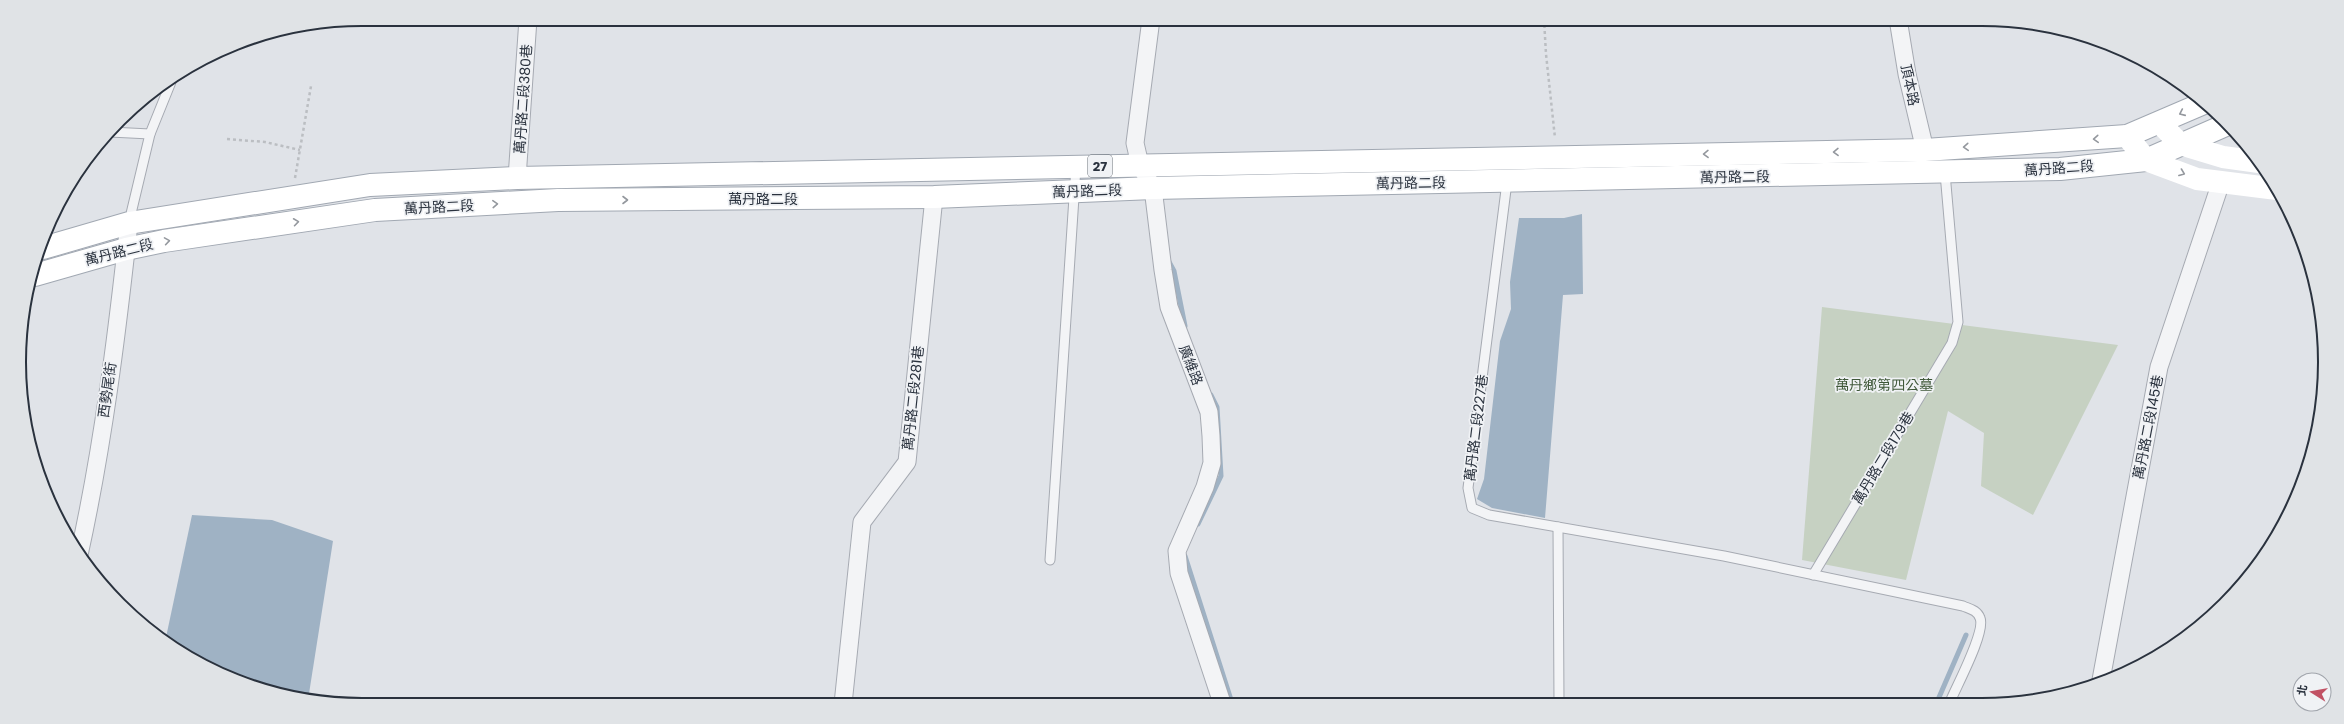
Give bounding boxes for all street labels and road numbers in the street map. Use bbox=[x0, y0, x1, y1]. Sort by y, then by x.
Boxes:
street label: 萬丹路二段380巷 bbox=[509, 43, 537, 155]
street label: 頂本路 bbox=[1896, 62, 1924, 108]
road number: 27 bbox=[1088, 155, 1112, 177]
street label: 萬丹路二段 bbox=[2023, 156, 2095, 180]
street label: 萬丹路二段 bbox=[1700, 166, 1770, 188]
street label: 萬丹路二段 bbox=[1376, 172, 1446, 194]
street label: 萬丹路二段 bbox=[1052, 180, 1122, 202]
street label: 萬丹路二段 bbox=[728, 189, 798, 209]
street label: 萬丹路二段 bbox=[404, 195, 474, 219]
street label: 萬丹路二段 bbox=[83, 234, 155, 270]
street label: 廣維路 bbox=[1174, 342, 1208, 388]
street label: 萬丹路二段281巷 bbox=[898, 345, 928, 451]
street label: 西勢尾街 bbox=[93, 361, 121, 419]
street label: 萬丹路二段227巷 bbox=[1460, 373, 1492, 483]
street label: 萬丹路二段145巷 bbox=[2128, 373, 2168, 481]
street label: 萬丹路二段179巷 bbox=[1847, 408, 1919, 508]

